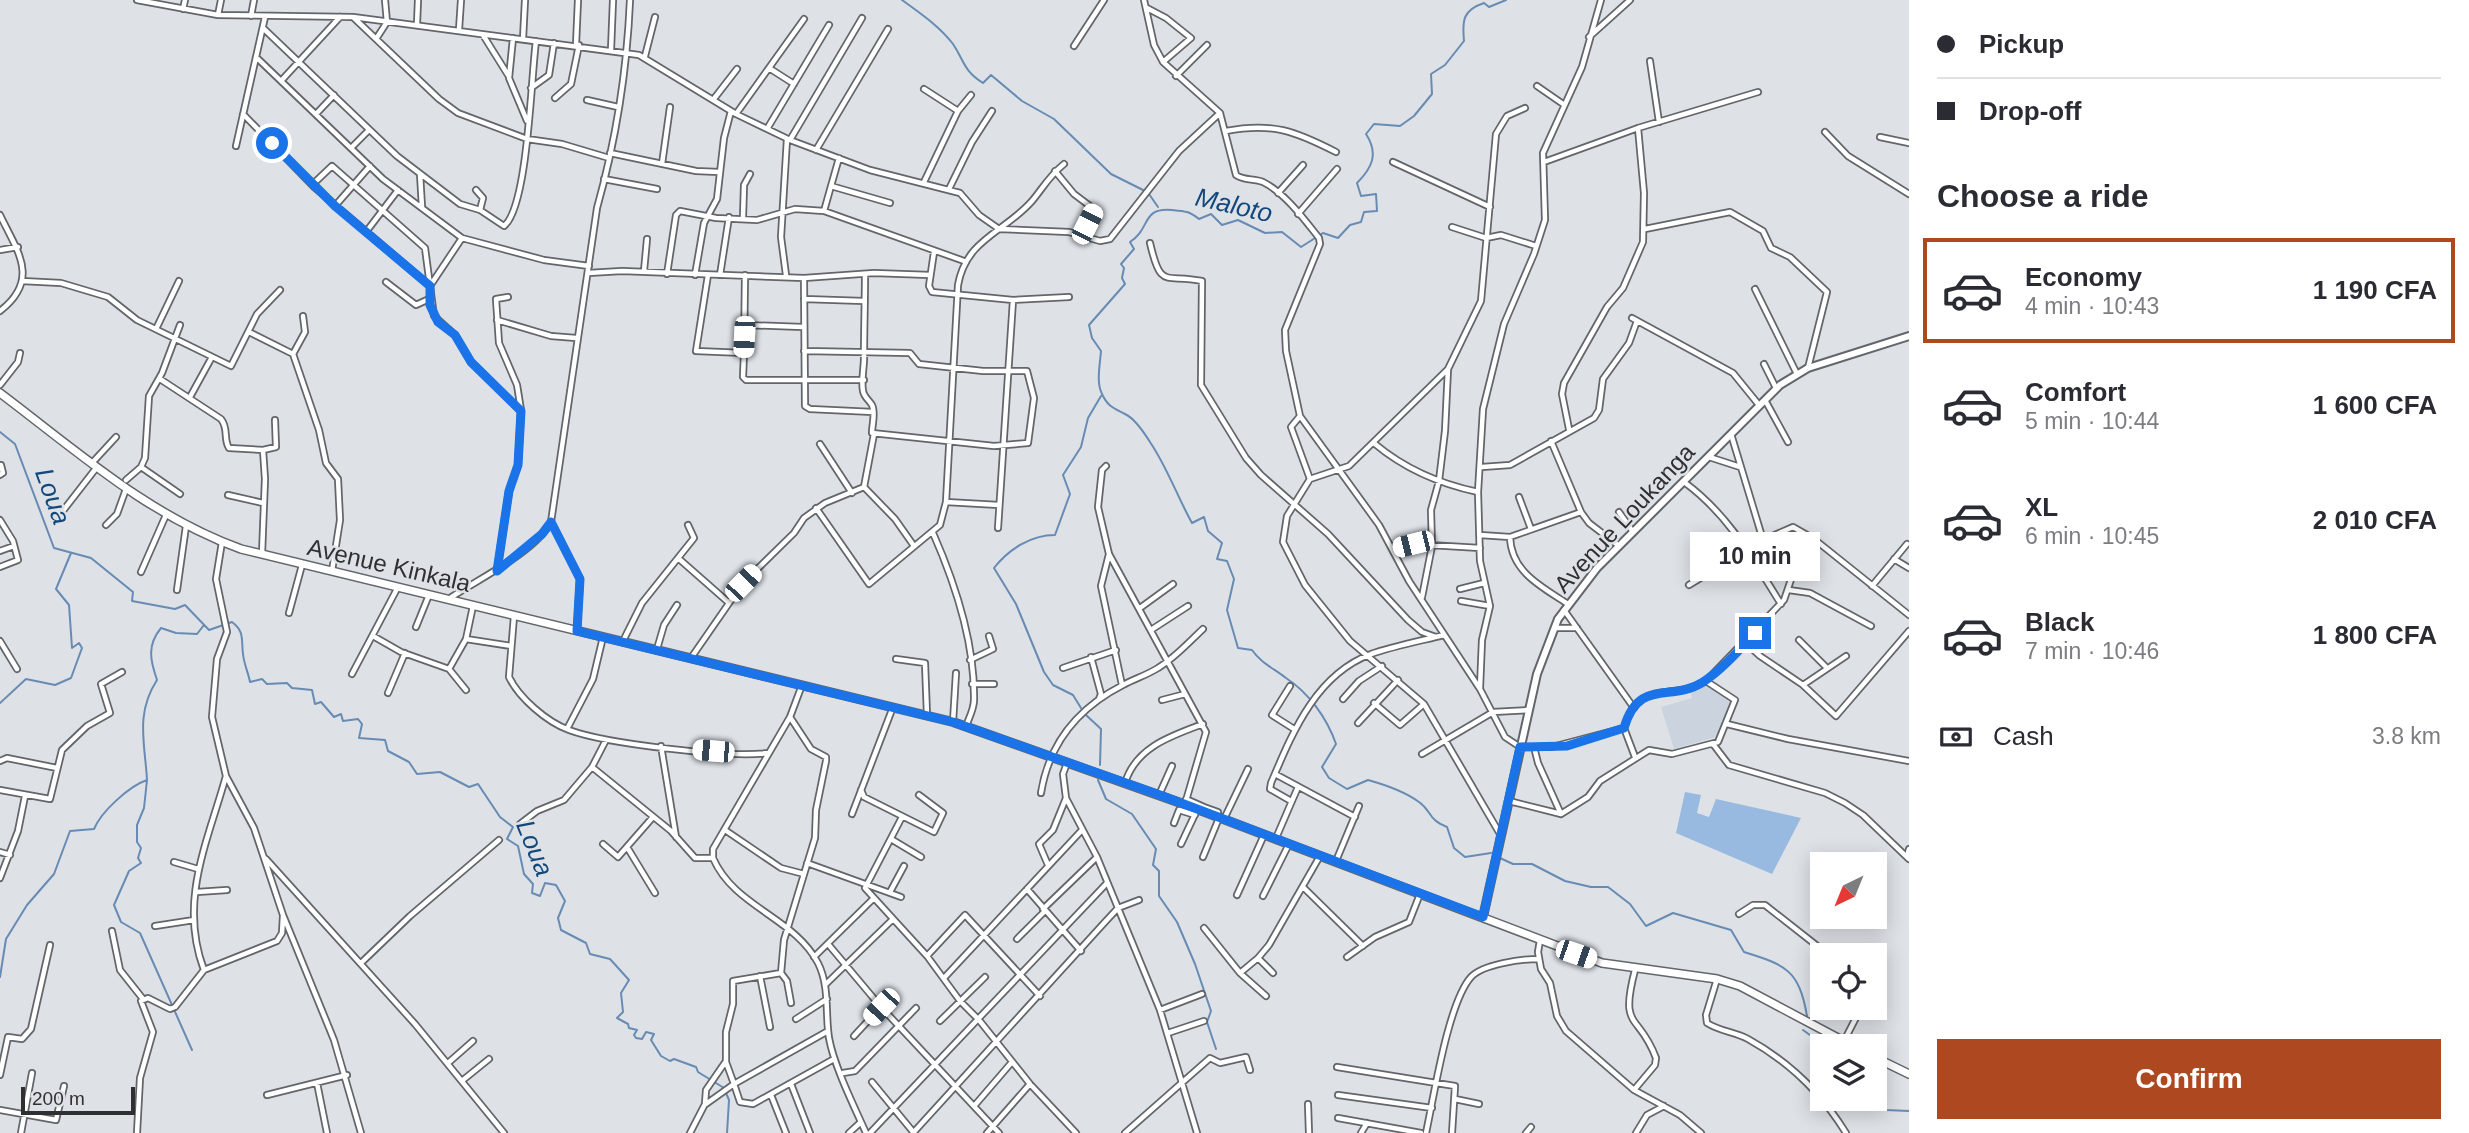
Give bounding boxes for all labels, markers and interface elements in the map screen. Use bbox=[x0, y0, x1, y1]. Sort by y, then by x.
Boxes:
text: Pickup bbox=[1979, 29, 2064, 59]
text: Drop-off bbox=[1979, 96, 2082, 126]
route start bbox=[256, 127, 288, 159]
text: Choose a ride bbox=[1937, 178, 2149, 214]
water label: Maloto bbox=[1193, 182, 1275, 228]
car bbox=[1069, 201, 1106, 247]
icon: car bbox=[1941, 259, 2004, 322]
text: Economy bbox=[2025, 262, 2142, 292]
text: 1 190 CFA bbox=[2313, 275, 2437, 305]
text: 4 min · 10:43 bbox=[2025, 293, 2159, 319]
car bbox=[733, 315, 756, 359]
icon: car bbox=[1941, 374, 2004, 437]
text: Comfort bbox=[2025, 377, 2126, 407]
text: 1 600 CFA bbox=[2313, 390, 2437, 420]
text: 5 min · 10:44 bbox=[2025, 408, 2159, 434]
street label: Avenue Loukanga bbox=[1548, 438, 1700, 598]
water label: Loua bbox=[29, 464, 77, 528]
icon: car bbox=[1941, 489, 2004, 552]
text: XL bbox=[2025, 492, 2058, 522]
text: 2 010 CFA bbox=[2313, 505, 2437, 535]
text: 6 min · 10:45 bbox=[2025, 523, 2159, 549]
car bbox=[1391, 529, 1436, 559]
callout: 10 min bbox=[1690, 532, 1820, 580]
street label: Avenue Kinkala bbox=[305, 533, 474, 597]
text: 10 min bbox=[1719, 543, 1791, 569]
car bbox=[721, 561, 766, 605]
icon: car bbox=[1941, 604, 2004, 667]
text: Black bbox=[2025, 607, 2094, 637]
route end bbox=[1739, 617, 1771, 649]
text: 1 800 CFA bbox=[2313, 620, 2437, 650]
text: 7 min · 10:46 bbox=[2025, 638, 2159, 664]
icon: cash bbox=[1937, 718, 1975, 756]
text: Cash bbox=[1993, 721, 2054, 751]
text: 3.8 km bbox=[2372, 723, 2441, 749]
car bbox=[692, 739, 735, 763]
water label: Loua bbox=[510, 816, 560, 880]
north arrow bbox=[1810, 852, 1886, 929]
map controls bbox=[1810, 852, 1887, 1111]
car bbox=[1553, 937, 1600, 971]
button: locate bbox=[1810, 943, 1887, 1020]
car bbox=[859, 984, 904, 1030]
button: layers bbox=[1810, 1034, 1887, 1111]
button: Confirm bbox=[1937, 1039, 2441, 1119]
scale bar bbox=[21, 1084, 135, 1116]
text: 200 m bbox=[32, 1088, 85, 1109]

